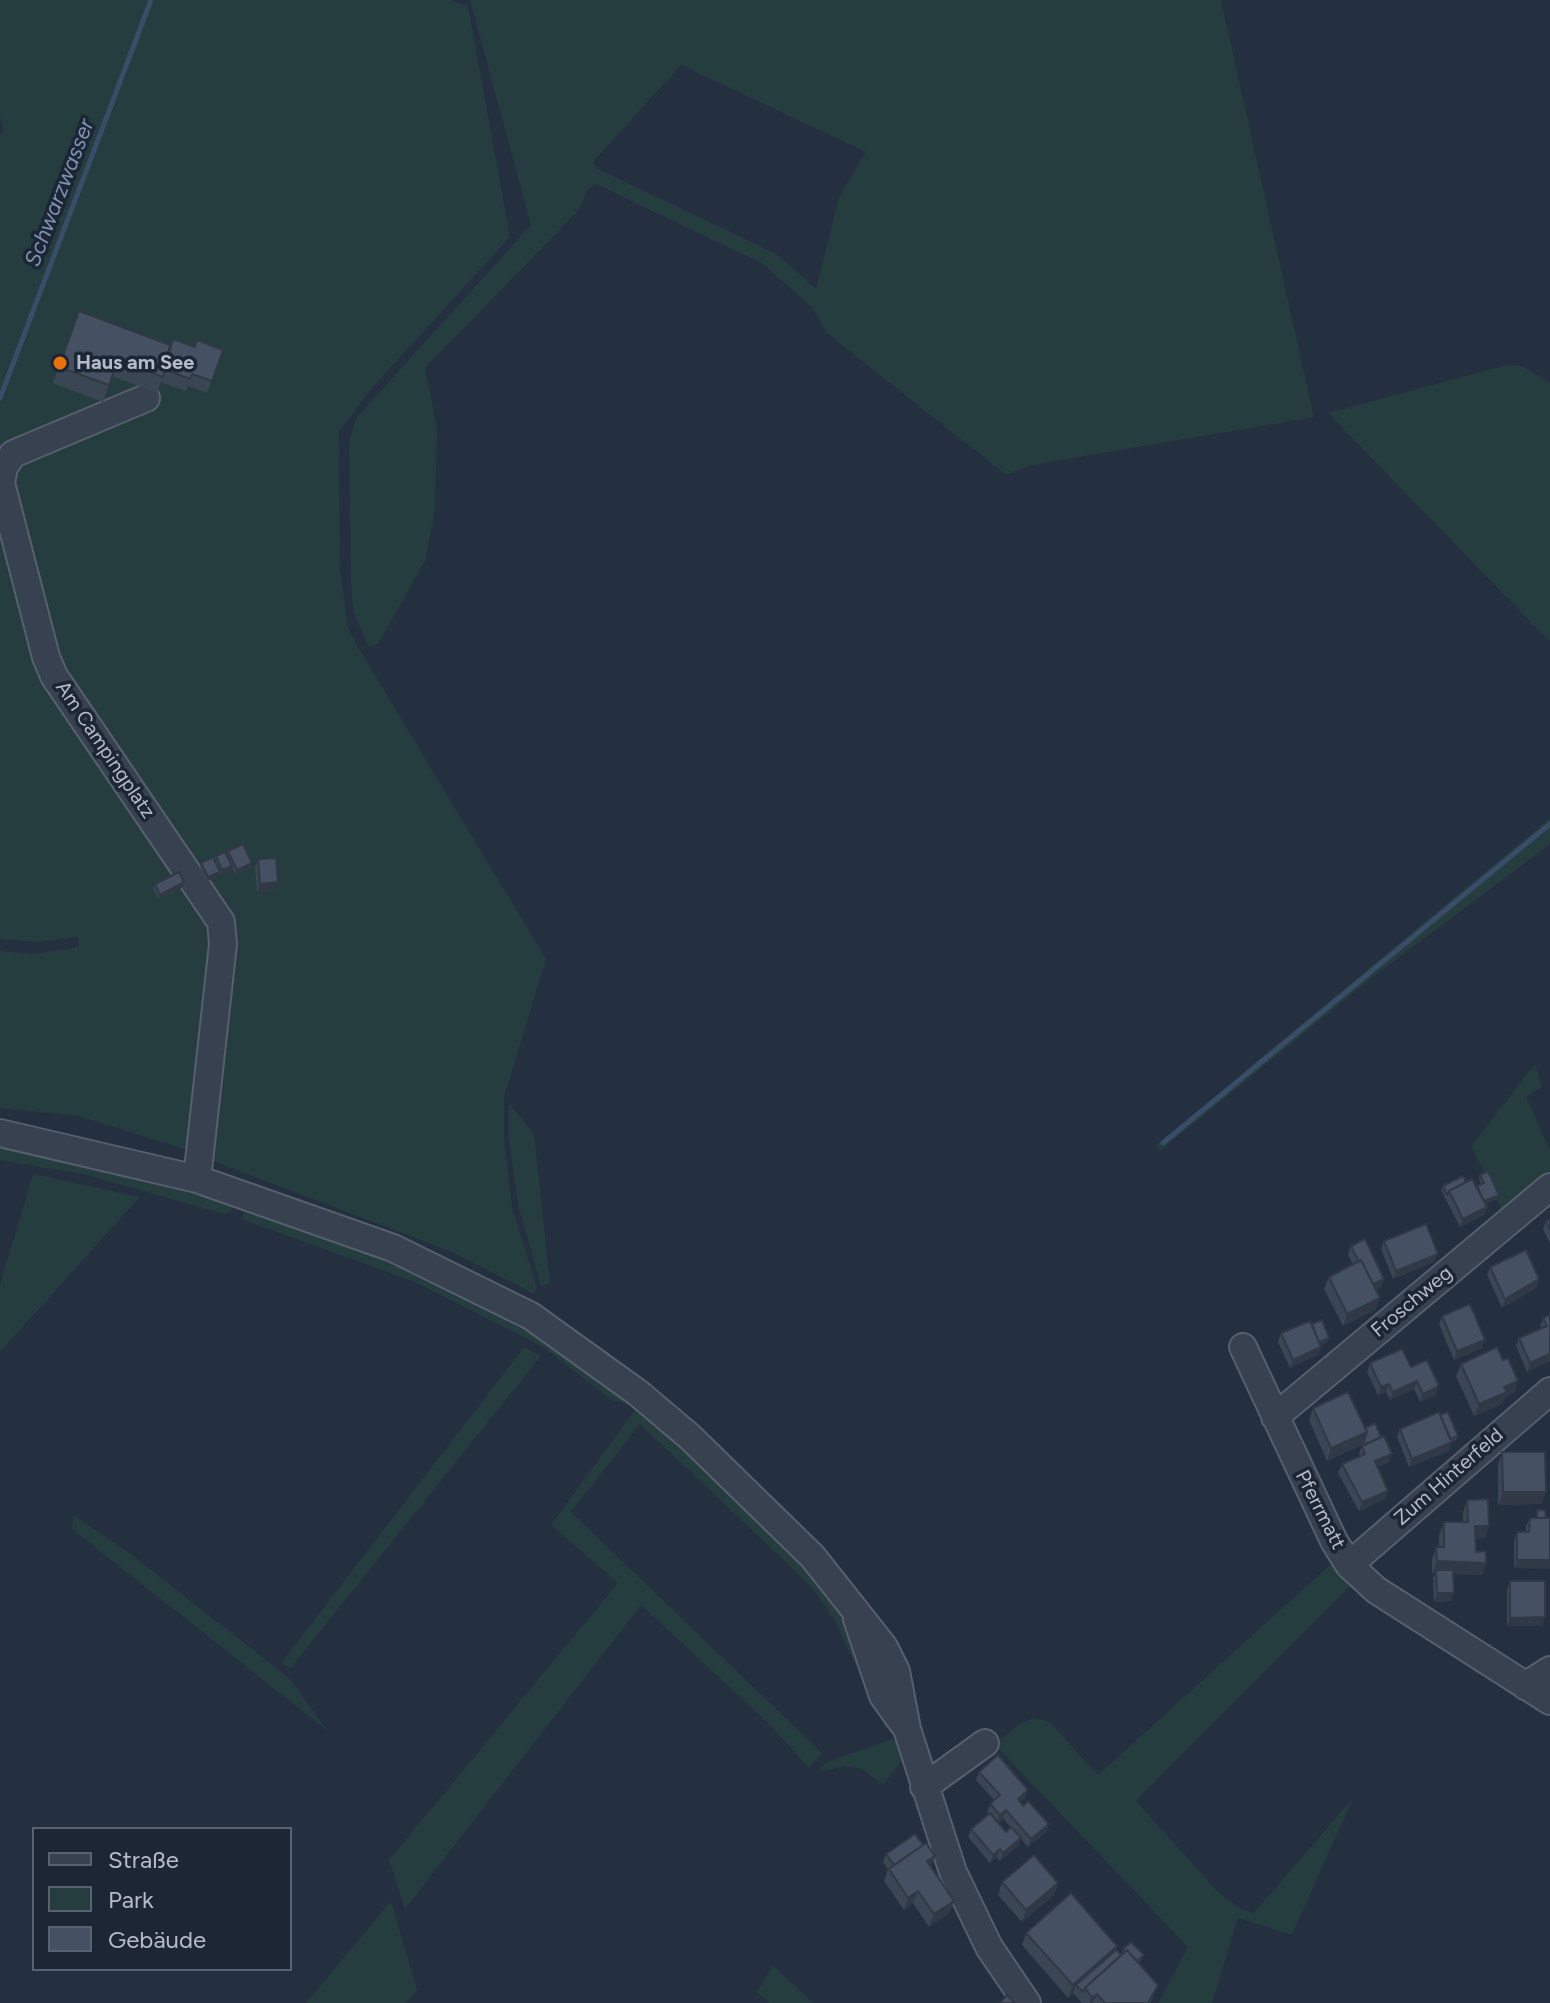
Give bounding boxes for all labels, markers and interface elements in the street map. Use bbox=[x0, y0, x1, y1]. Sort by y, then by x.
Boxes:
water label: Schwarzwasser bbox=[20, 115, 100, 271]
place label: Haus am See bbox=[76, 351, 194, 375]
marker: Haus am See bbox=[51, 354, 69, 372]
street label: Am Campingplatz bbox=[50, 677, 160, 823]
street label: Froschweg bbox=[1367, 1261, 1457, 1343]
street label: Zum Hinterfeld bbox=[1390, 1423, 1508, 1531]
street label: Pferrmatt bbox=[1290, 1466, 1350, 1554]
legend bbox=[32, 1827, 292, 1971]
text: Straße bbox=[108, 1845, 179, 1874]
text: Park bbox=[108, 1885, 154, 1914]
text: Gebäude bbox=[108, 1925, 206, 1954]

